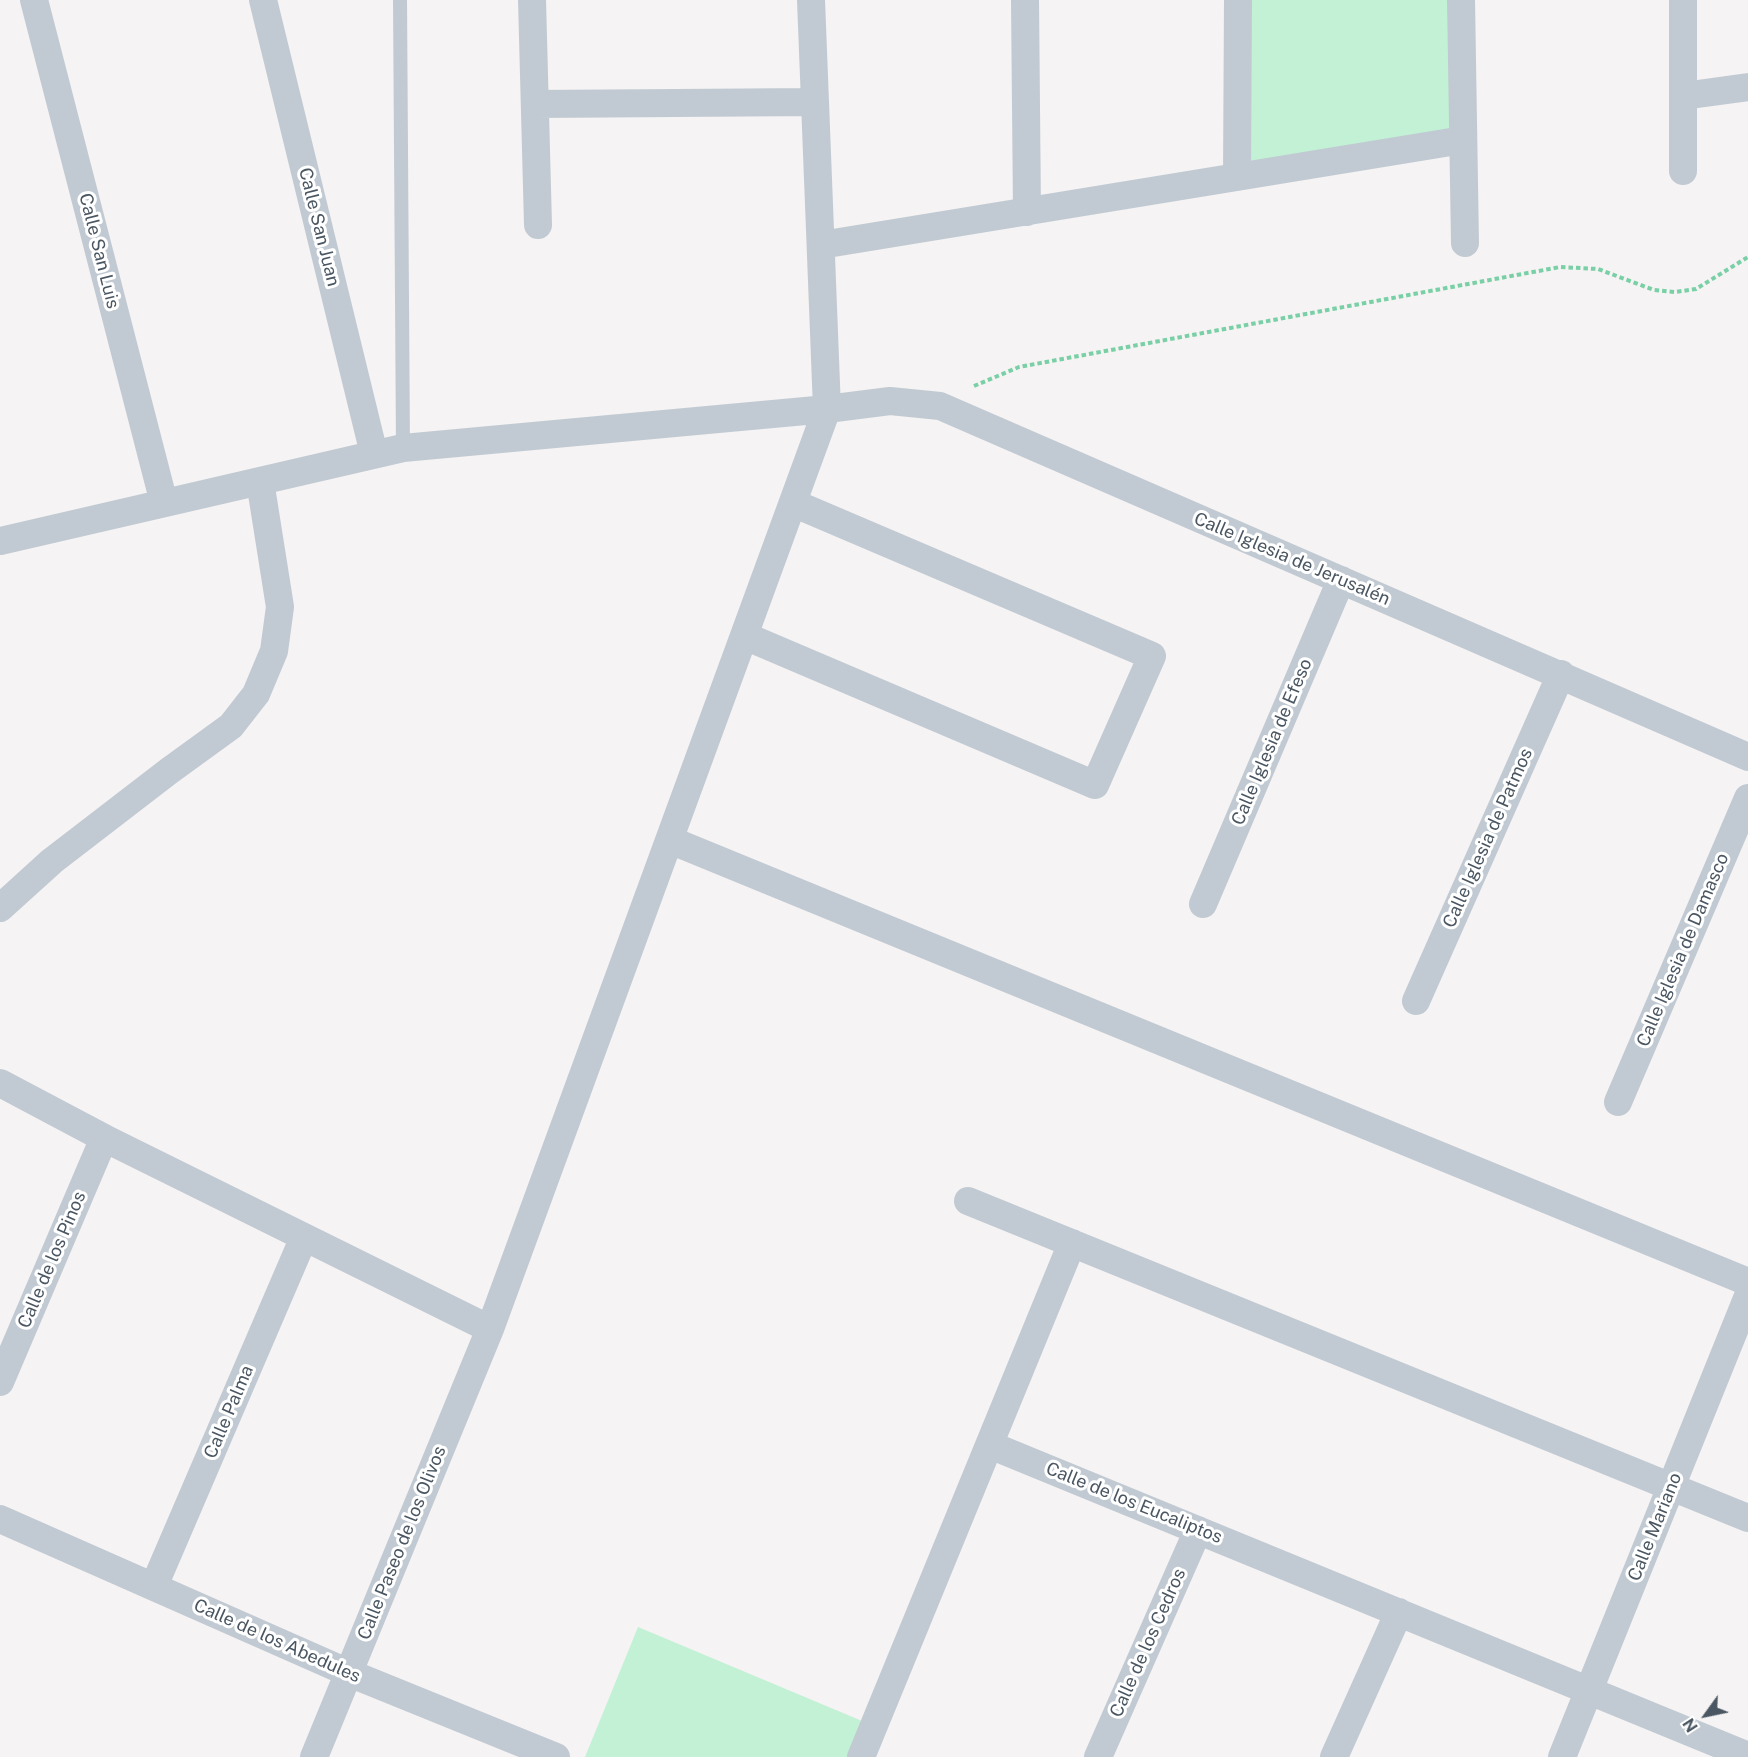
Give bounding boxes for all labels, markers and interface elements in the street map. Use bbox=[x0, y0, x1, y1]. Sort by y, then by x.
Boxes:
street label: Calle San Juan bbox=[294, 165, 344, 289]
street label: Calle San Luis bbox=[74, 191, 124, 311]
street label: Calle Iglesia de Jerusalén bbox=[1191, 508, 1393, 610]
street label: Calle Iglesia de Efeso bbox=[1227, 655, 1317, 829]
street label: Calle Iglesia de Patmos bbox=[1439, 745, 1537, 931]
street label: Calle Iglesia de Damasco bbox=[1632, 850, 1734, 1050]
street label: Calle de los Pinos bbox=[13, 1188, 91, 1332]
street label: Calle Palma bbox=[200, 1362, 258, 1462]
street label: Calle Paseo de los Olivos bbox=[353, 1443, 451, 1643]
street label: Calle de los Eucaliptos bbox=[1043, 1458, 1225, 1548]
street label: Calle Mariano bbox=[1623, 1470, 1687, 1584]
street label: Calle de los Cedros bbox=[1106, 1565, 1190, 1721]
street label: Calle de los Abedules bbox=[190, 1594, 364, 1688]
north arrow bbox=[1676, 1685, 1736, 1745]
text: N bbox=[1679, 1715, 1702, 1736]

